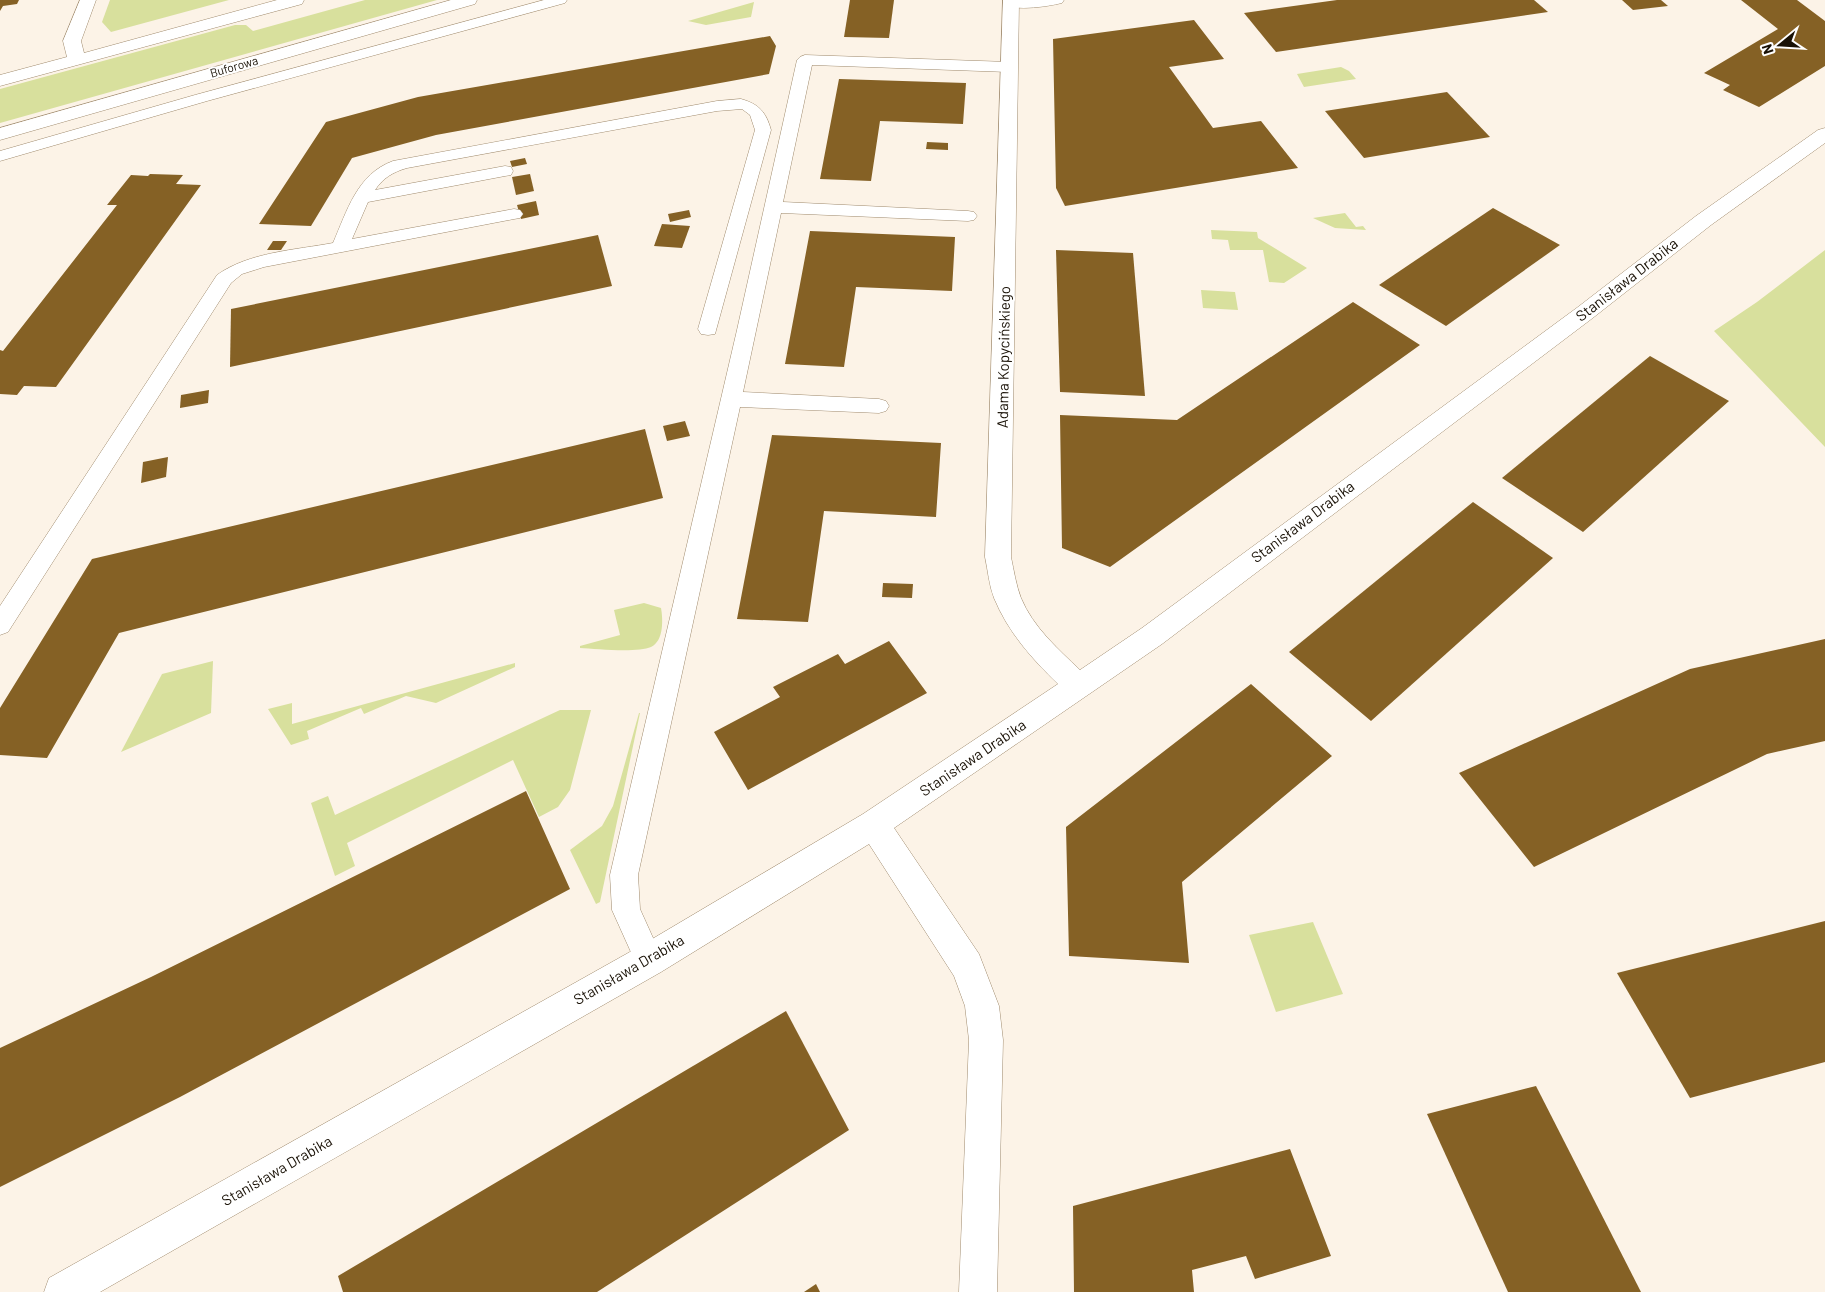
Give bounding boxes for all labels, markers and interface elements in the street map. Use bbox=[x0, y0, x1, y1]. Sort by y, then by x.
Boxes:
north arrow bbox=[1755, 20, 1805, 70]
text: N bbox=[1758, 42, 1777, 56]
street label: Buforowa bbox=[208, 53, 259, 80]
street label: Stanisława Drabika bbox=[1572, 234, 1681, 325]
street label: Adama Kopycińskiego bbox=[993, 286, 1013, 428]
street label: Stanisława Drabika bbox=[1247, 477, 1358, 566]
street label: Stanisława Drabika bbox=[916, 715, 1029, 799]
street label: Stanisława Drabika bbox=[570, 930, 687, 1008]
street label: Stanisława Drabika bbox=[218, 1131, 335, 1209]

